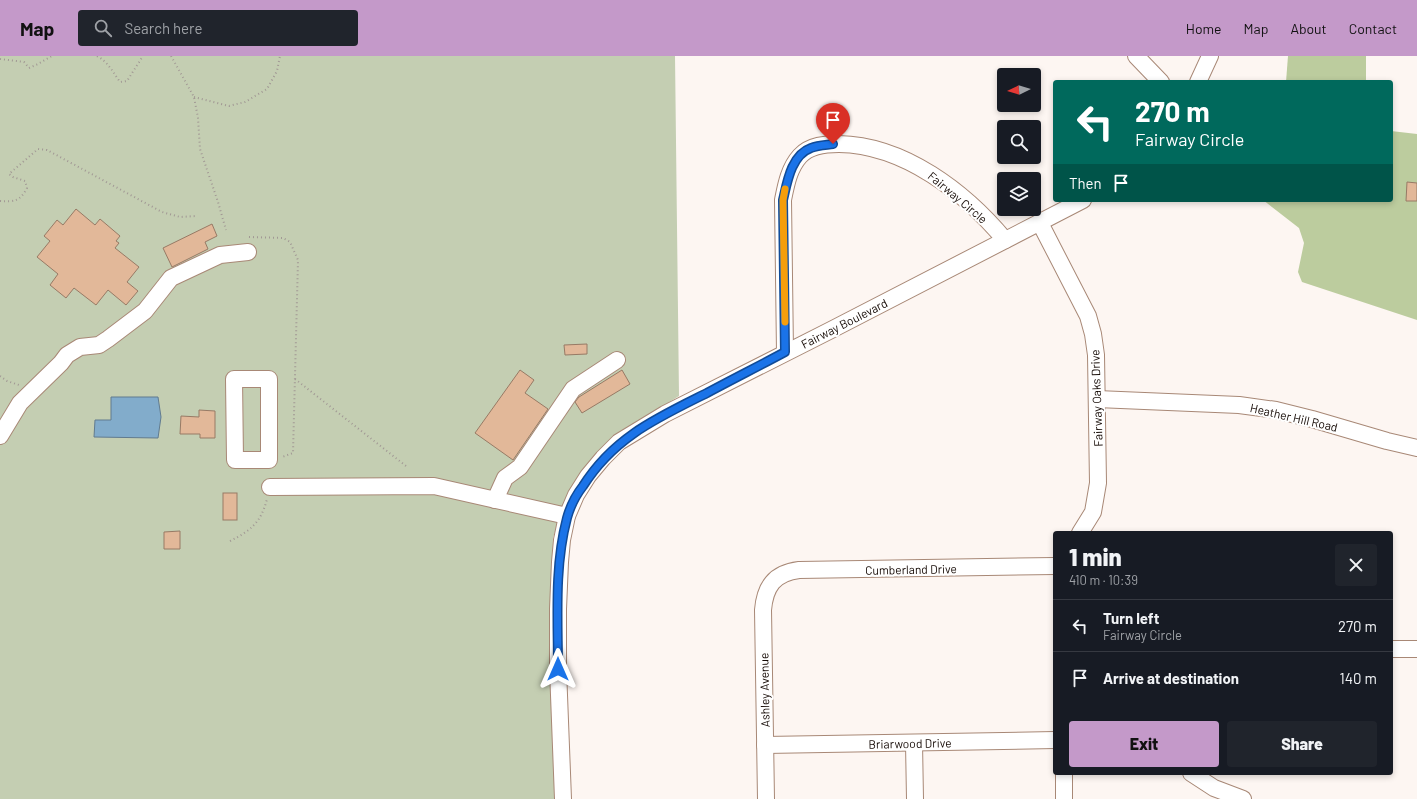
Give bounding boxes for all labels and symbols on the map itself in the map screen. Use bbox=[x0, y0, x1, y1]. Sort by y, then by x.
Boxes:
north arrow bbox=[997, 68, 1041, 112]
pin bbox=[816, 103, 850, 144]
street label: Fairway Circle bbox=[926, 168, 990, 226]
street label: Fairway Boulevard bbox=[799, 295, 889, 351]
street label: Fairway Oaks Drive bbox=[1087, 349, 1105, 447]
street label: Heather Hill Road bbox=[1249, 400, 1339, 434]
street label: Cumberland Drive bbox=[865, 561, 957, 577]
position arrow bbox=[537, 648, 579, 690]
street label: Ashley Avenue bbox=[756, 653, 772, 727]
street label: Briarwood Drive bbox=[868, 735, 952, 751]

